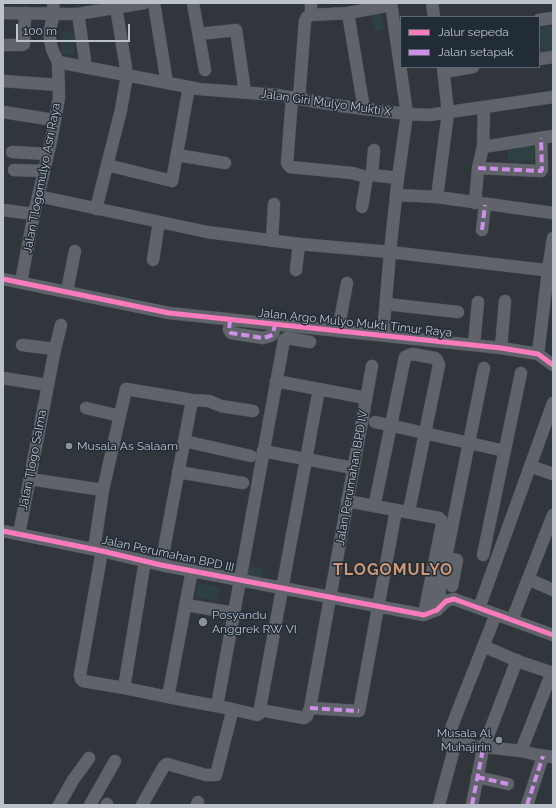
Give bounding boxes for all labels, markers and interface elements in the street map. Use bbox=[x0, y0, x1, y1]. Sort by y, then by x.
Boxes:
scale bar bbox=[18, 16, 132, 42]
legend bbox=[400, 16, 540, 68]
text: 100 m bbox=[23, 24, 57, 38]
text: Jalur sepeda bbox=[438, 25, 509, 39]
text: Jalan setapak bbox=[438, 45, 514, 59]
street label: Jalan Giri Mulyo Mukti X bbox=[260, 87, 392, 119]
street label: Jalan Tlogomulyo Asri Raya bbox=[20, 102, 64, 254]
street label: Jalan Argo Mulyo Mukti Timur Raya bbox=[257, 306, 453, 340]
street label: Jalan Tlogo Salma bbox=[16, 409, 50, 511]
street label: Jalan Perumahan BPD IV bbox=[333, 409, 371, 547]
place label: Musala As Salaam bbox=[77, 439, 178, 453]
marker: Musala As Salaam bbox=[64, 441, 74, 451]
street label: Jalan Perumahan BPD III bbox=[100, 533, 236, 575]
district label: TLOGOMULYO bbox=[333, 560, 453, 580]
place label: Posyandu Anggrek RW VI bbox=[212, 608, 297, 636]
marker: Posyandu Anggrek RW VI bbox=[197, 616, 209, 628]
place label: Musala Al Muhajirin bbox=[437, 726, 491, 754]
marker: Musala Al Muhajirin bbox=[494, 735, 504, 745]

